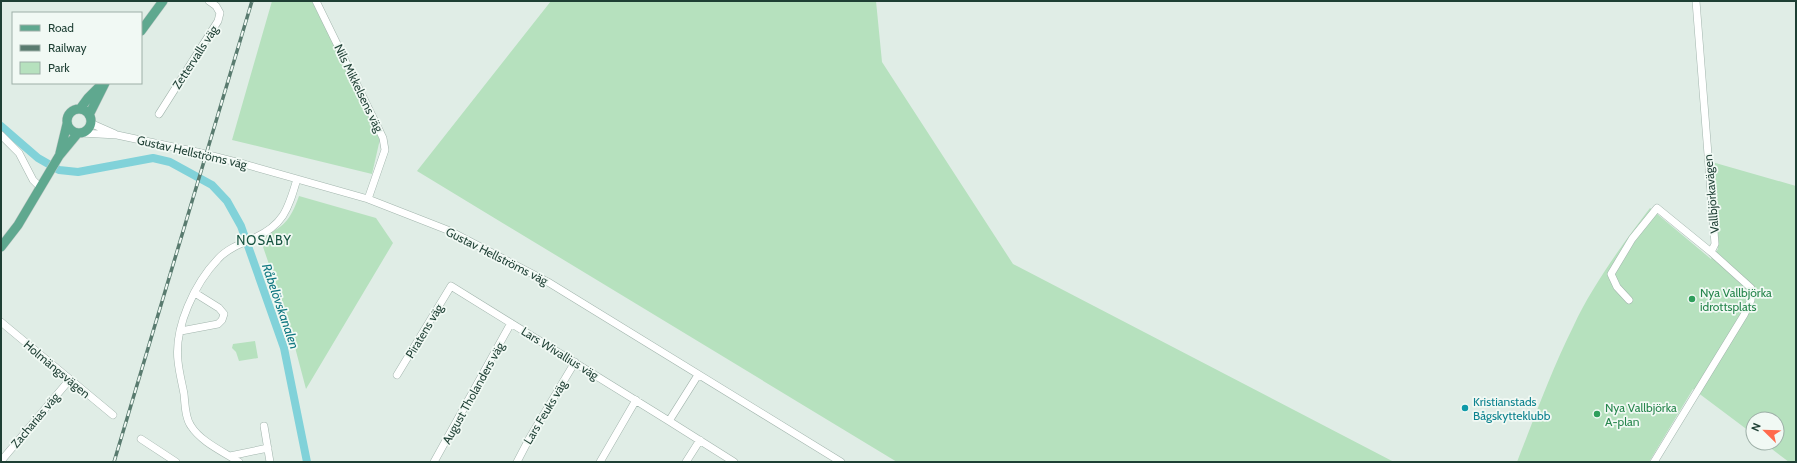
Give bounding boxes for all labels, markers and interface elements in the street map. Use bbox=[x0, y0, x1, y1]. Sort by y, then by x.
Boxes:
legend bbox=[12, 12, 142, 84]
text: Road bbox=[48, 20, 74, 35]
street label: Zettervalls väg bbox=[169, 22, 222, 92]
text: Railway bbox=[48, 40, 86, 55]
street label: Nils Mikkelsens väg bbox=[331, 42, 387, 135]
text: Park bbox=[48, 60, 70, 75]
street label: Gustav Hellströms väg bbox=[135, 132, 250, 172]
street label: Vallbjörkavägen bbox=[1700, 154, 1722, 234]
street label: Gustav Hellströms väg bbox=[443, 224, 551, 289]
district label: NOSABY bbox=[236, 232, 292, 248]
water label: Råbelövskanalen bbox=[259, 261, 303, 351]
place label: Nya Vallbjörka idrottsplats bbox=[1700, 285, 1772, 314]
marker: Nya Vallbjörka idrottsplats bbox=[1687, 294, 1697, 304]
street label: Piratens väg bbox=[402, 300, 447, 361]
street label: Lars Wivallius väg bbox=[519, 323, 602, 383]
street label: Holmängsvägen bbox=[21, 337, 93, 401]
street label: August Tholanders väg bbox=[439, 339, 508, 447]
street label: Lars Feuks väg bbox=[520, 376, 571, 447]
street label: Zacharias väg bbox=[8, 389, 63, 451]
place label: Kristianstads Bågskytteklubb bbox=[1473, 394, 1551, 423]
place label: Nya Vallbjörka A-plan bbox=[1605, 400, 1677, 429]
marker: Kristianstads Bågskytteklubb bbox=[1460, 403, 1470, 413]
marker: Nya Vallbjörka A-plan bbox=[1592, 409, 1602, 419]
north arrow bbox=[1745, 411, 1785, 451]
text: N bbox=[1748, 421, 1764, 433]

